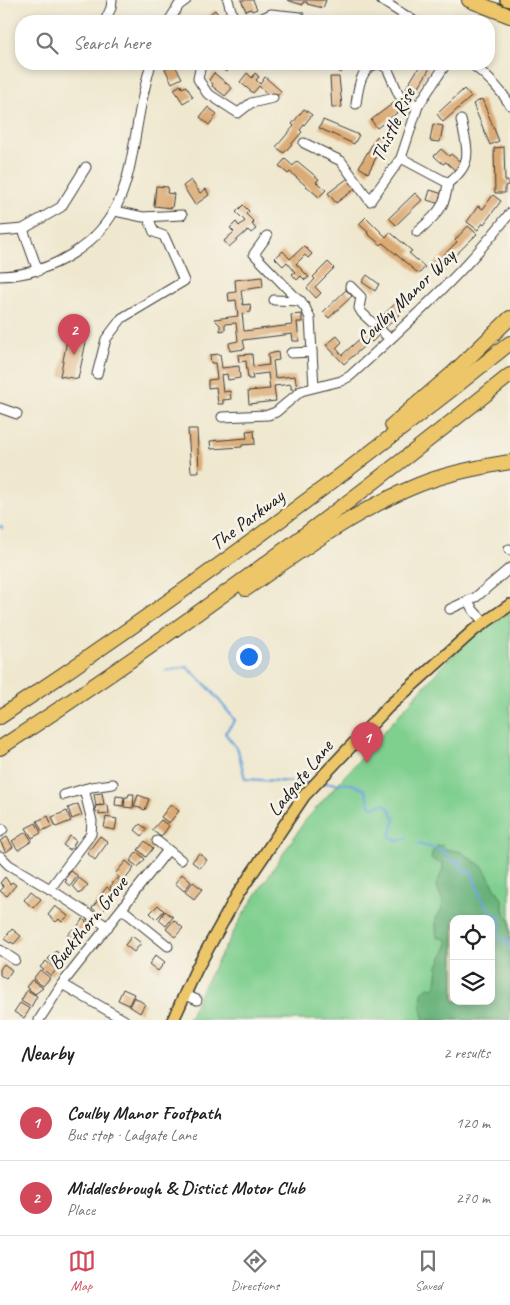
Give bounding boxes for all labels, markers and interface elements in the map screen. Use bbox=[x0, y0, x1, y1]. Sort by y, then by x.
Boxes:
search box bbox=[15, 15, 495, 70]
icon: search bbox=[33, 29, 61, 57]
text: Search here bbox=[73, 31, 150, 55]
street label: Thistle Rise bbox=[365, 83, 422, 166]
street label: Coulby Manor Way bbox=[351, 242, 462, 350]
pin: 2 bbox=[58, 314, 90, 355]
street label: The Parkway bbox=[205, 483, 290, 556]
your location bbox=[236, 644, 262, 670]
pin: 1 bbox=[351, 722, 383, 763]
street label: Ladgate Lane bbox=[262, 734, 339, 821]
street label: Buckthorn Grove bbox=[43, 870, 134, 975]
map controls bbox=[450, 915, 495, 1005]
button: locate bbox=[450, 915, 495, 960]
button: layers bbox=[450, 960, 495, 1005]
text: Nearby bbox=[20, 1040, 73, 1066]
text: 2 results bbox=[443, 1043, 490, 1063]
text: Coulby Manor Footpath bbox=[67, 1101, 221, 1125]
text: 1 bbox=[32, 1113, 40, 1133]
text: 120 m bbox=[456, 1113, 490, 1133]
text: Bus stop · Ladgate Lane bbox=[67, 1125, 197, 1145]
text: Middlesbrough & Distict Motor Club bbox=[67, 1176, 305, 1200]
text: 2 bbox=[32, 1188, 40, 1208]
text: 270 m bbox=[456, 1188, 490, 1208]
text: Place bbox=[67, 1200, 95, 1220]
tab: Map bbox=[68, 1247, 96, 1294]
tab: Directions bbox=[231, 1247, 279, 1294]
tab: Saved bbox=[414, 1247, 442, 1294]

